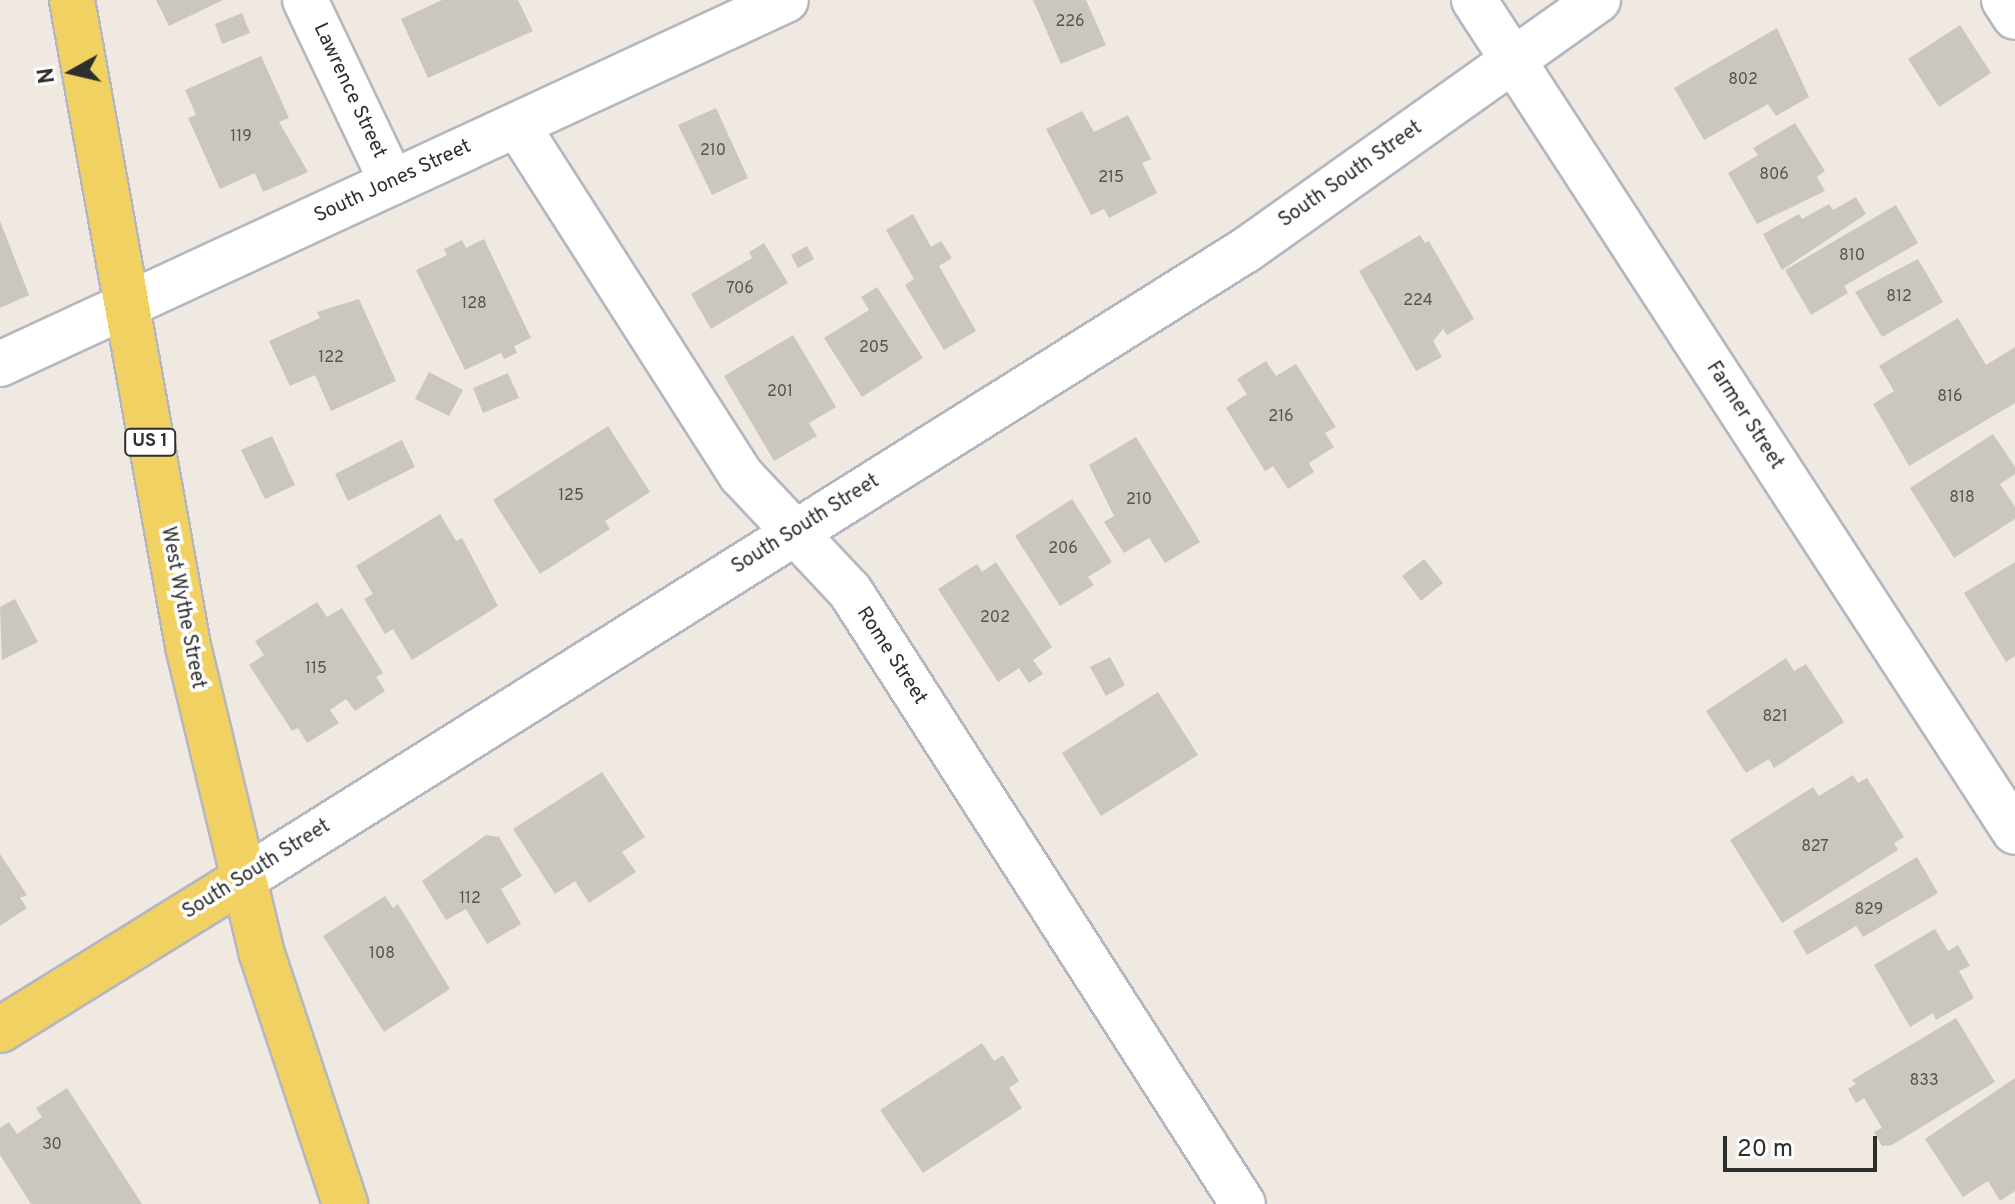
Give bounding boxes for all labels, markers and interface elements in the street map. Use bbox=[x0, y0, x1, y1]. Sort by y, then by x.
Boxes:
house number: 226 bbox=[1055, 12, 1085, 32]
street label: Lawrence Street bbox=[307, 20, 391, 162]
north arrow bbox=[32, 32, 112, 112]
text: N bbox=[33, 66, 62, 85]
house number: 802 bbox=[1728, 70, 1758, 90]
street label: South South Street bbox=[1275, 117, 1427, 233]
house number: 119 bbox=[230, 127, 252, 147]
street label: South Jones Street bbox=[311, 135, 475, 229]
house number: 210 bbox=[700, 141, 726, 161]
house number: 806 bbox=[1759, 165, 1789, 185]
house number: 215 bbox=[1098, 168, 1124, 188]
house number: 810 bbox=[1839, 246, 1865, 266]
house number: 706 bbox=[726, 279, 754, 299]
house number: 812 bbox=[1886, 287, 1912, 307]
house number: 224 bbox=[1403, 291, 1433, 311]
house number: 128 bbox=[461, 294, 487, 314]
house number: 205 bbox=[859, 338, 889, 358]
house number: 122 bbox=[318, 348, 344, 368]
street label: Farmer Street bbox=[1700, 358, 1788, 474]
house number: 201 bbox=[767, 382, 793, 402]
house number: 816 bbox=[1937, 387, 1963, 407]
house number: 216 bbox=[1268, 407, 1294, 427]
road number: US 1 bbox=[124, 428, 176, 456]
street label: South South Street bbox=[728, 470, 884, 580]
house number: 125 bbox=[558, 486, 584, 506]
house number: 818 bbox=[1949, 488, 1975, 508]
house number: 210 bbox=[1126, 490, 1152, 510]
street label: West Wythe Street bbox=[154, 525, 210, 691]
house number: 206 bbox=[1048, 539, 1078, 559]
street label: Rome Street bbox=[851, 603, 931, 709]
house number: 202 bbox=[980, 608, 1010, 628]
house number: 115 bbox=[305, 659, 327, 679]
house number: 821 bbox=[1762, 707, 1788, 727]
street label: South South Street bbox=[179, 815, 335, 925]
house number: 827 bbox=[1801, 837, 1829, 857]
house number: 112 bbox=[459, 889, 481, 909]
house number: 829 bbox=[1855, 900, 1883, 920]
house number: 108 bbox=[369, 944, 395, 964]
house number: 833 bbox=[1909, 1071, 1939, 1091]
scale bar bbox=[1727, 1120, 1881, 1170]
house number: 30 bbox=[42, 1135, 62, 1155]
text: 20 m bbox=[1737, 1135, 1793, 1165]

